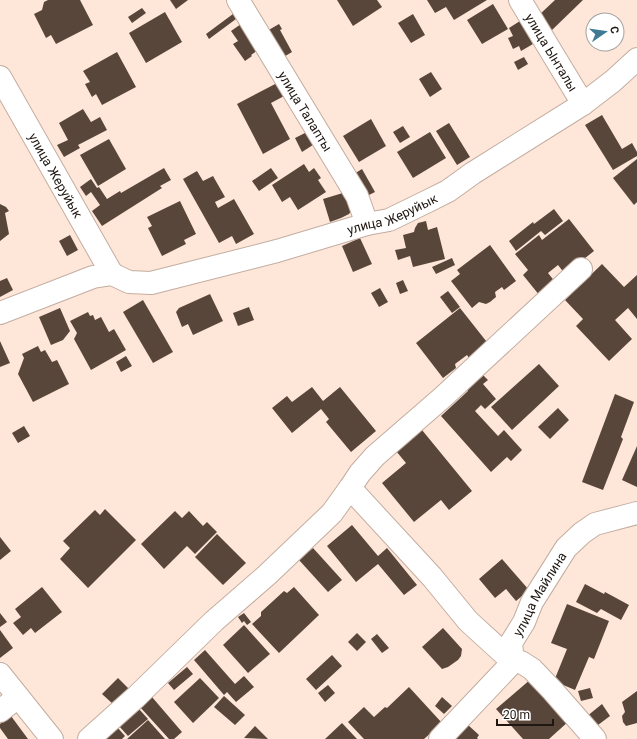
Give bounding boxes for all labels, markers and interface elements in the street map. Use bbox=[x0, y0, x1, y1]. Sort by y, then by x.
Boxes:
street label: улица Ынталы bbox=[522, 11, 581, 94]
north arrow bbox=[585, 12, 625, 52]
text: С bbox=[607, 25, 621, 35]
street label: улица Талапты bbox=[275, 68, 335, 154]
street label: улица Жеруйык bbox=[25, 130, 86, 221]
street label: улица Жеруйык bbox=[345, 191, 440, 238]
street label: улица Майлина bbox=[510, 549, 570, 639]
scale bar bbox=[497, 701, 553, 727]
text: 20 m bbox=[503, 708, 530, 722]

